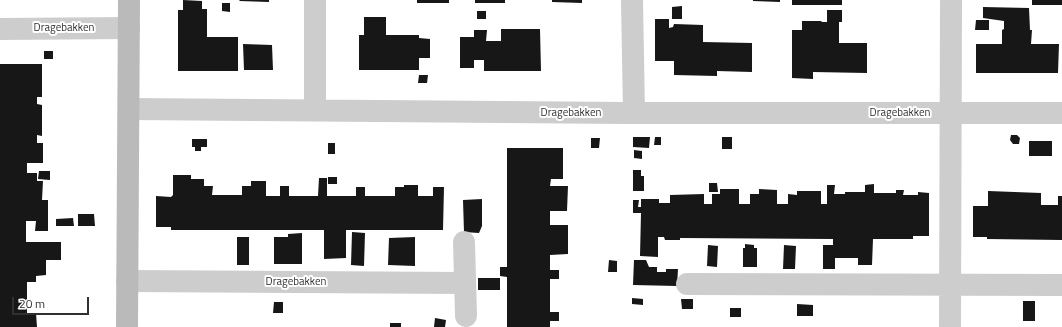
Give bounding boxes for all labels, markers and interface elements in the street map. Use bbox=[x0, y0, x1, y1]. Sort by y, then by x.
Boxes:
street label: Dragebakken bbox=[34, 21, 94, 35]
street label: Dragebakken bbox=[541, 106, 601, 120]
street label: Dragebakken bbox=[870, 106, 930, 120]
street label: Dragebakken bbox=[266, 275, 326, 289]
scale bar bbox=[14, 289, 91, 315]
text: 20 m bbox=[19, 294, 45, 313]

